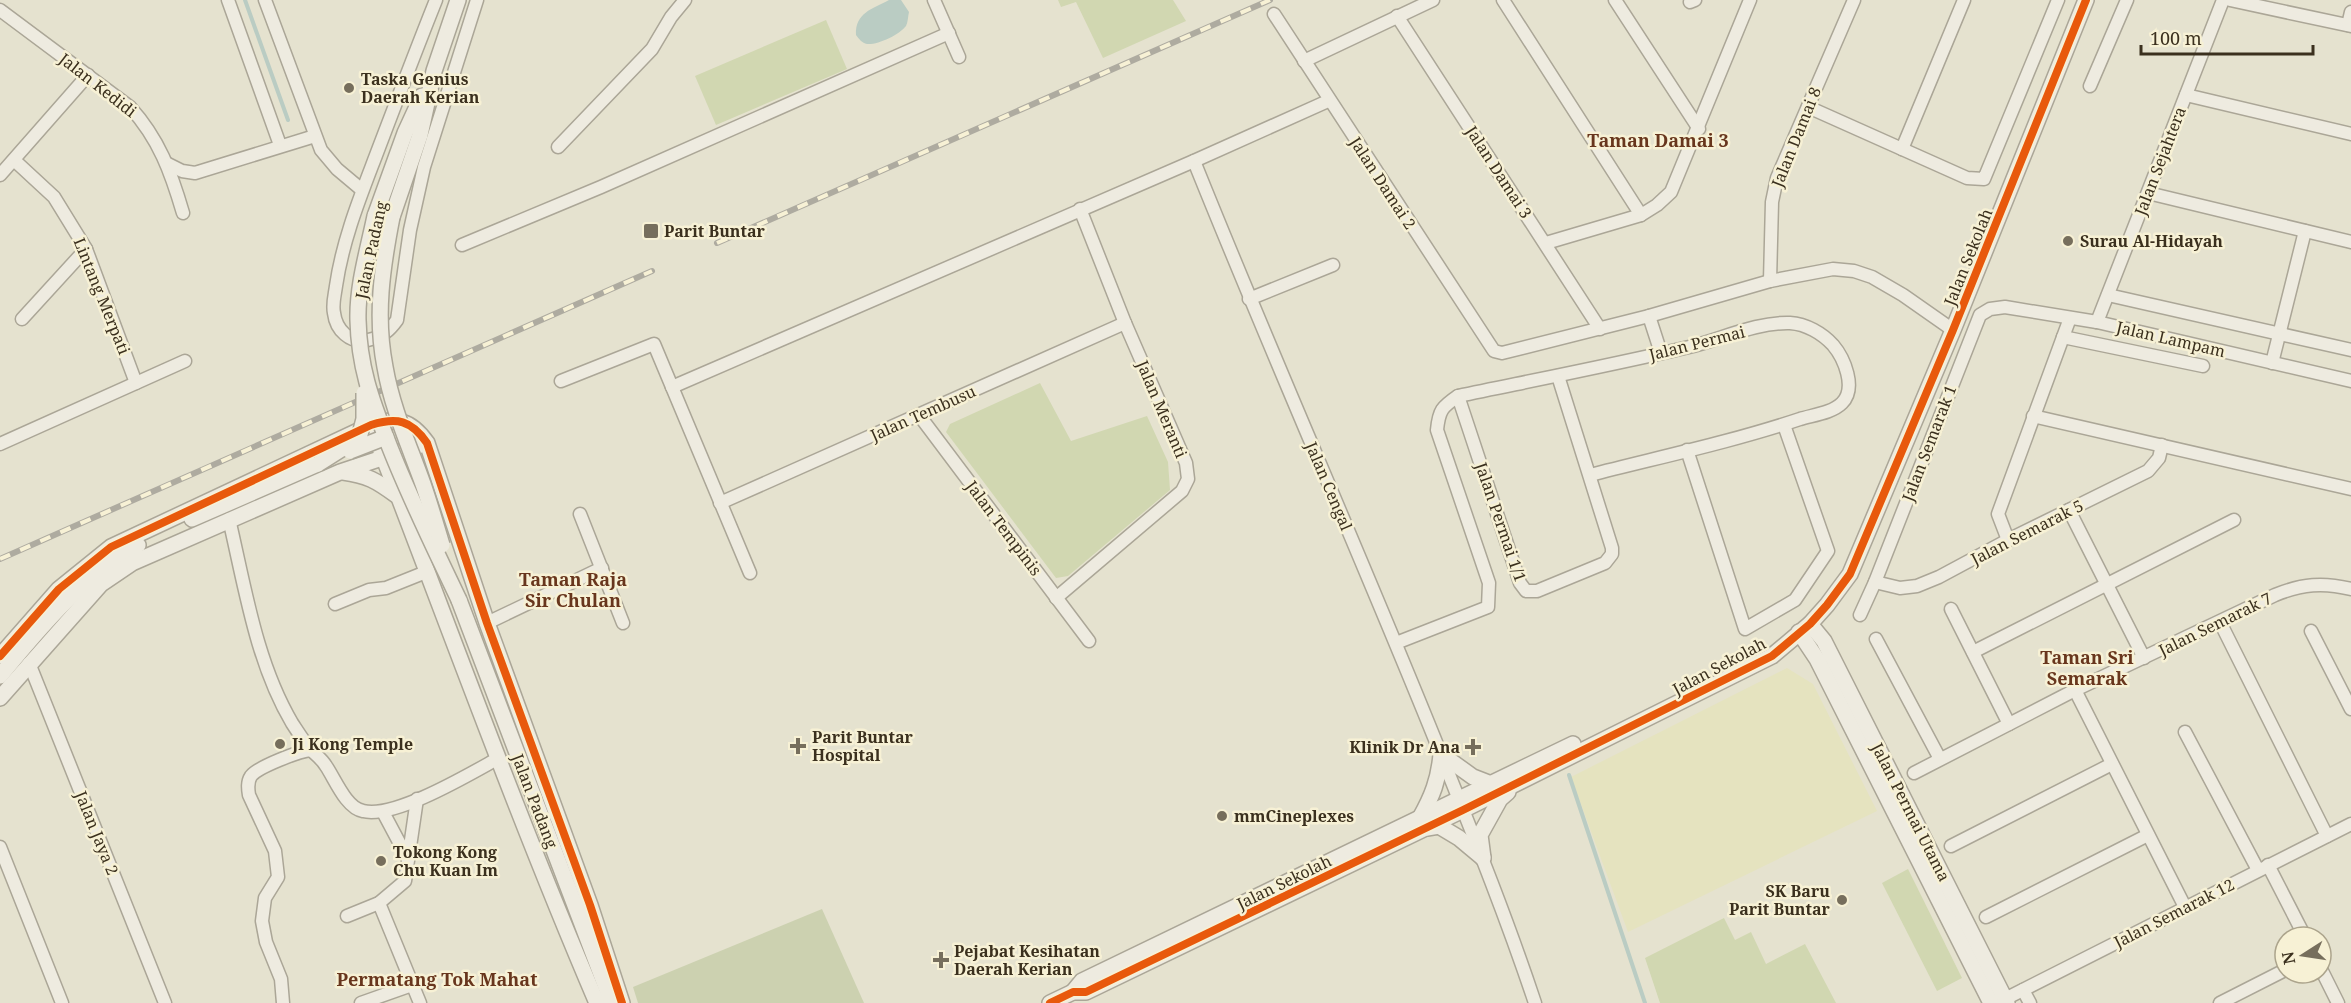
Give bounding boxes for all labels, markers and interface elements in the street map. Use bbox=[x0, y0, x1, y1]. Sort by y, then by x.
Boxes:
scale bar bbox=[2141, 18, 2314, 56]
text: 100 m bbox=[2150, 26, 2202, 50]
street label: Jalan Kedidi bbox=[54, 47, 141, 122]
place label: Taska Genius Daerah Kerian bbox=[361, 68, 480, 108]
marker: Taska Genius Daerah Kerian bbox=[342, 81, 356, 95]
street label: Jalan Damai 8 bbox=[1766, 84, 1826, 191]
street label: Jalan Sejahtera bbox=[2129, 103, 2191, 219]
street label: Jalan Damai 3 bbox=[1460, 121, 1537, 223]
district label: Taman Damai 3 bbox=[1587, 128, 1729, 152]
street label: Jalan Damai 2 bbox=[1344, 132, 1421, 234]
street label: Jalan Padang bbox=[350, 199, 392, 302]
street label: Jalan Sekolah bbox=[1938, 205, 1997, 310]
place label: Parit Buntar bbox=[664, 220, 766, 242]
marker: Parit Buntar bbox=[642, 222, 660, 240]
place label: Surau Al-Hidayah bbox=[2080, 230, 2223, 252]
street label: Lintang Merpati bbox=[69, 234, 135, 358]
marker: Surau Al-Hidayah bbox=[2061, 234, 2075, 248]
street label: Jalan Lampam bbox=[2113, 316, 2228, 362]
street label: Jalan Permai bbox=[1646, 320, 1747, 366]
street label: Jalan Meranti bbox=[1131, 356, 1192, 461]
street label: Jalan Tembusu bbox=[866, 380, 979, 446]
street label: Jalan Semarak 1 bbox=[1896, 382, 1961, 505]
street label: Jalan Cengal bbox=[1300, 437, 1358, 534]
street label: Jalan Permai 1/1 bbox=[1470, 458, 1532, 585]
street label: Jalan Tempinis bbox=[960, 475, 1047, 580]
street label: Jalan Semarak 5 bbox=[1966, 494, 2087, 570]
district label: Taman Raja Sir Chulan bbox=[519, 567, 627, 612]
street label: Jalan Semarak 7 bbox=[2154, 587, 2275, 661]
street label: Jalan Sekolah bbox=[1668, 632, 1770, 700]
district label: Taman Sri Semarak bbox=[2040, 645, 2134, 690]
place label: Parit Buntar Hospital bbox=[812, 726, 914, 766]
place label: Ji Kong Temple bbox=[291, 733, 413, 755]
place label: Klinik Dr Ana bbox=[1349, 736, 1460, 758]
marker: Ji Kong Temple bbox=[273, 737, 287, 751]
marker: Parit Buntar Hospital bbox=[789, 737, 807, 755]
marker: Klinik Dr Ana bbox=[1464, 738, 1482, 756]
street label: Jalan Permai Utama bbox=[1866, 738, 1955, 885]
street label: Jalan Padang bbox=[507, 750, 563, 852]
street label: Jalan Jaya 2 bbox=[70, 787, 124, 878]
place label: mmCineplexes bbox=[1234, 805, 1354, 827]
marker: mmCineplexes bbox=[1215, 809, 1229, 823]
place label: Tokong Kong Chu Kuan Im bbox=[393, 841, 498, 881]
street label: Jalan Sekolah bbox=[1232, 850, 1335, 915]
marker: Tokong Kong Chu Kuan Im bbox=[374, 854, 388, 868]
street label: Jalan Semarak 12 bbox=[2109, 873, 2238, 953]
place label: SK Baru Parit Buntar bbox=[1729, 880, 1831, 920]
marker: SK Baru Parit Buntar bbox=[1835, 893, 1849, 907]
north arrow bbox=[2273, 925, 2333, 985]
place label: Pejabat Kesihatan Daerah Kerian bbox=[954, 940, 1100, 980]
text: N bbox=[2276, 949, 2300, 967]
marker: Pejabat Kesihatan Daerah Kerian bbox=[932, 951, 950, 969]
district label: Permatang Tok Mahat bbox=[337, 967, 537, 991]

